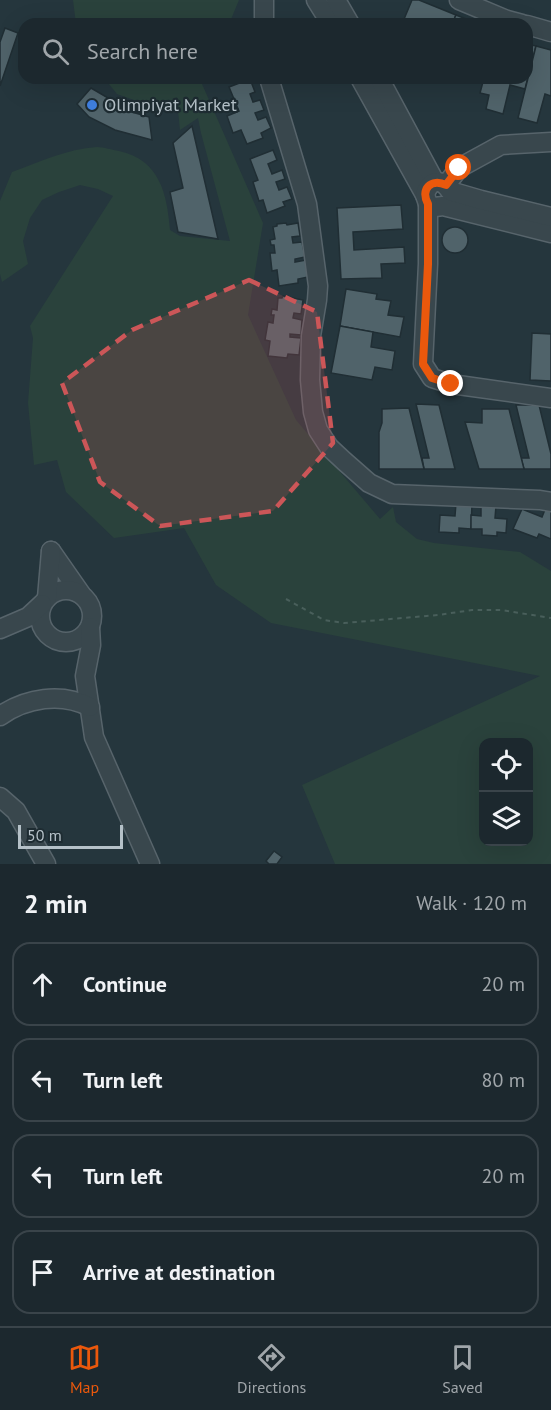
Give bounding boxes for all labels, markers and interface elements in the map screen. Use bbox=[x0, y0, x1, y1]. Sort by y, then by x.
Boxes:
search box bbox=[18, 18, 533, 84]
icon: search bbox=[39, 35, 72, 68]
text: Search here bbox=[87, 37, 198, 65]
place label: Olimpiyat Market bbox=[104, 93, 237, 116]
marker: Olimpiyat Market bbox=[85, 98, 99, 112]
route start bbox=[445, 154, 471, 180]
route end bbox=[437, 370, 463, 396]
map controls bbox=[479, 738, 533, 846]
button: locate bbox=[479, 738, 533, 792]
button: layers bbox=[479, 792, 533, 846]
scale bar bbox=[18, 822, 123, 850]
text: 50 m bbox=[27, 825, 62, 845]
text: 2 min bbox=[24, 887, 87, 920]
text: Walk · 120 m bbox=[416, 890, 527, 916]
icon: ahead bbox=[26, 968, 59, 1001]
text: Continue bbox=[83, 970, 167, 998]
text: 20 m bbox=[482, 971, 525, 997]
icon: left bbox=[26, 1064, 59, 1097]
text: Turn left bbox=[83, 1066, 163, 1094]
text: 80 m bbox=[482, 1067, 525, 1093]
icon: left bbox=[26, 1160, 59, 1193]
text: Turn left bbox=[83, 1162, 163, 1190]
text: 20 m bbox=[482, 1163, 525, 1189]
icon: arrive bbox=[26, 1256, 59, 1289]
text: Arrive at destination bbox=[83, 1258, 275, 1286]
tab: Map bbox=[68, 1341, 101, 1397]
tab: Directions bbox=[237, 1341, 306, 1397]
tab: Saved bbox=[442, 1341, 483, 1397]

